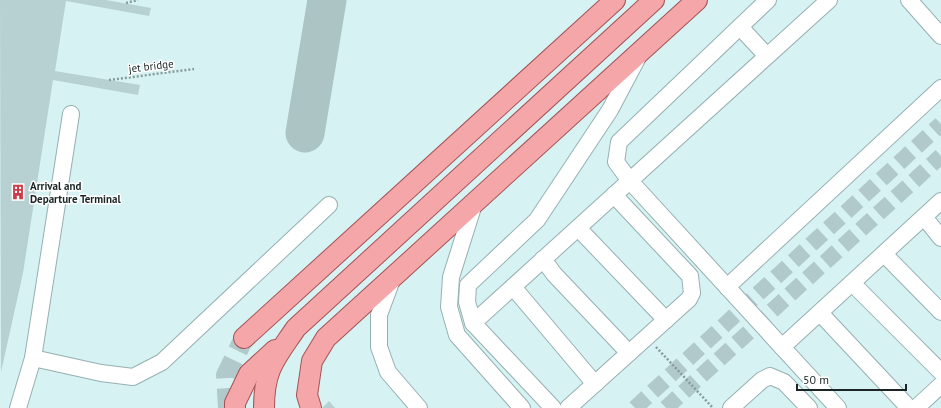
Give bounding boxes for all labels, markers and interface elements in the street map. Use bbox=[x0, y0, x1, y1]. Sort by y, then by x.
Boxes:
street label: jet bridge bbox=[128, 56, 175, 76]
place label: Arrival and Departure Terminal bbox=[30, 179, 121, 206]
building icon: Arrival and Departure Terminal bbox=[9, 183, 27, 201]
scale bar bbox=[797, 366, 906, 392]
text: 50 m bbox=[803, 372, 829, 387]

